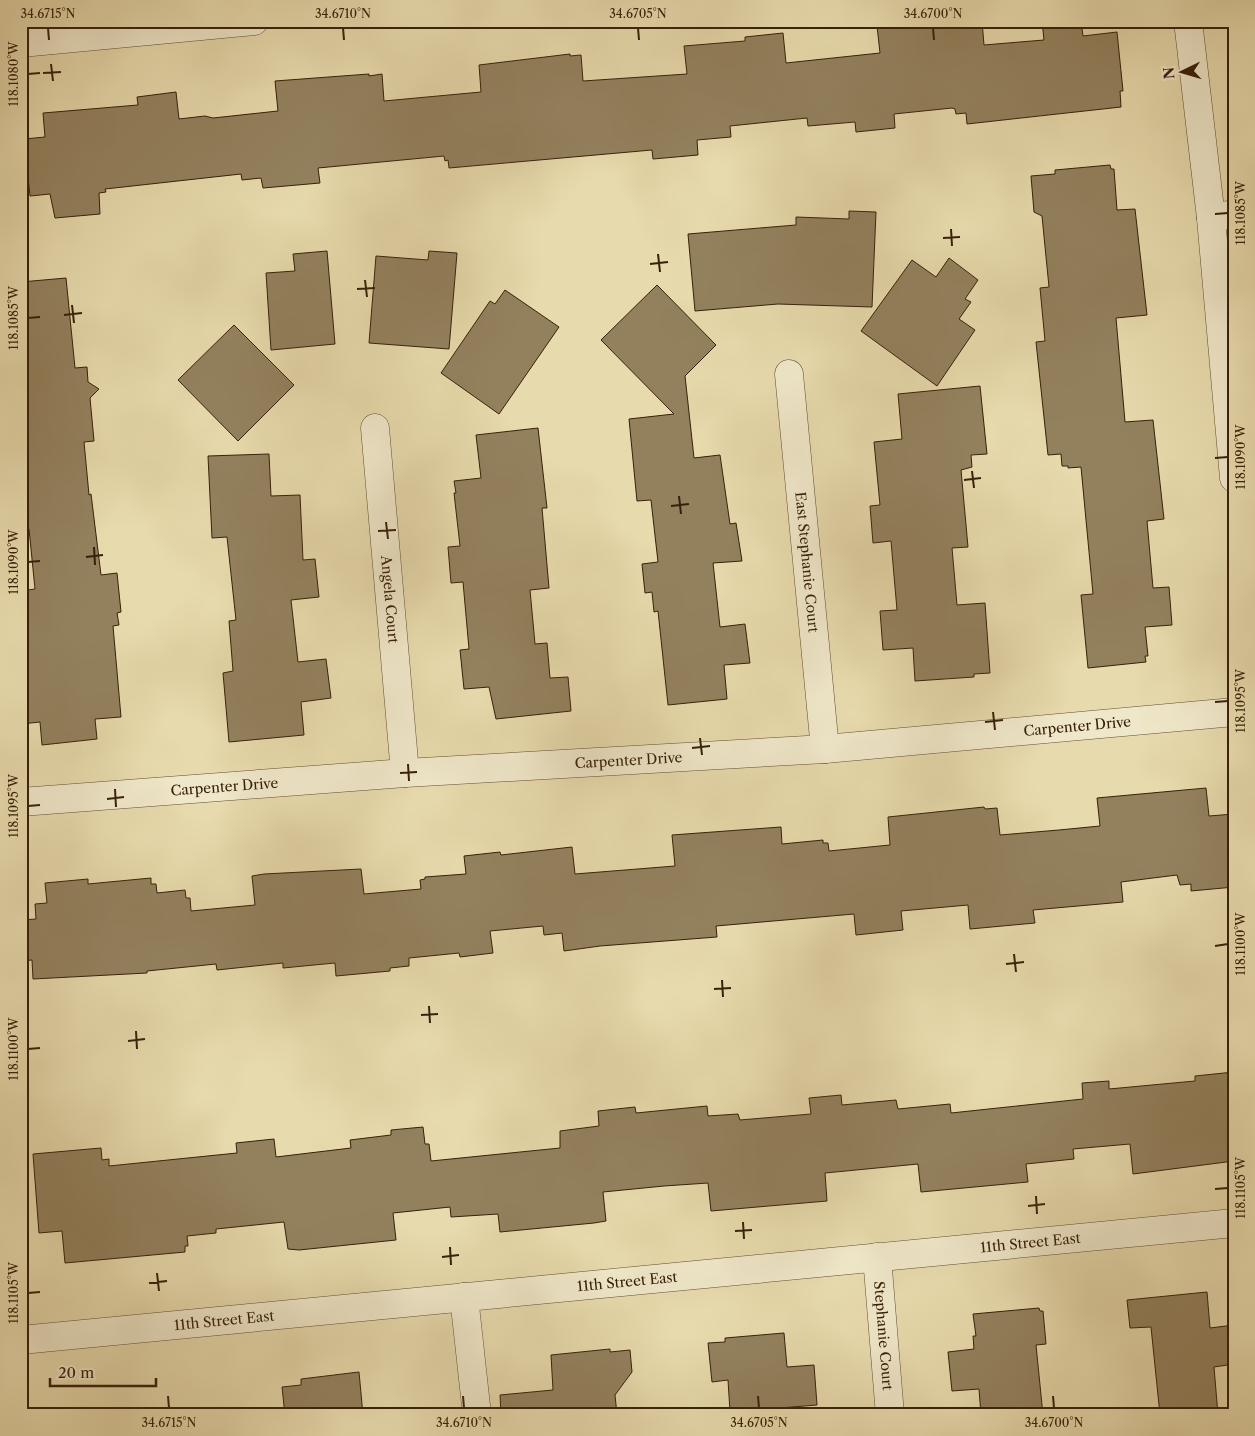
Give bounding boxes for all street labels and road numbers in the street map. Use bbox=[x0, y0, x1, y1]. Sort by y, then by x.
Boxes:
street label: East Stephanie Court bbox=[791, 491, 823, 633]
street label: Angela Court bbox=[377, 554, 403, 644]
street label: Carpenter Drive bbox=[1023, 712, 1132, 740]
street label: Carpenter Drive bbox=[574, 748, 683, 772]
street label: Carpenter Drive bbox=[170, 774, 279, 800]
street label: 11th Street East bbox=[979, 1229, 1081, 1256]
street label: 11th Street East bbox=[576, 1268, 678, 1295]
street label: Stephanie Court bbox=[870, 1280, 897, 1391]
street label: 11th Street East bbox=[173, 1307, 275, 1334]

